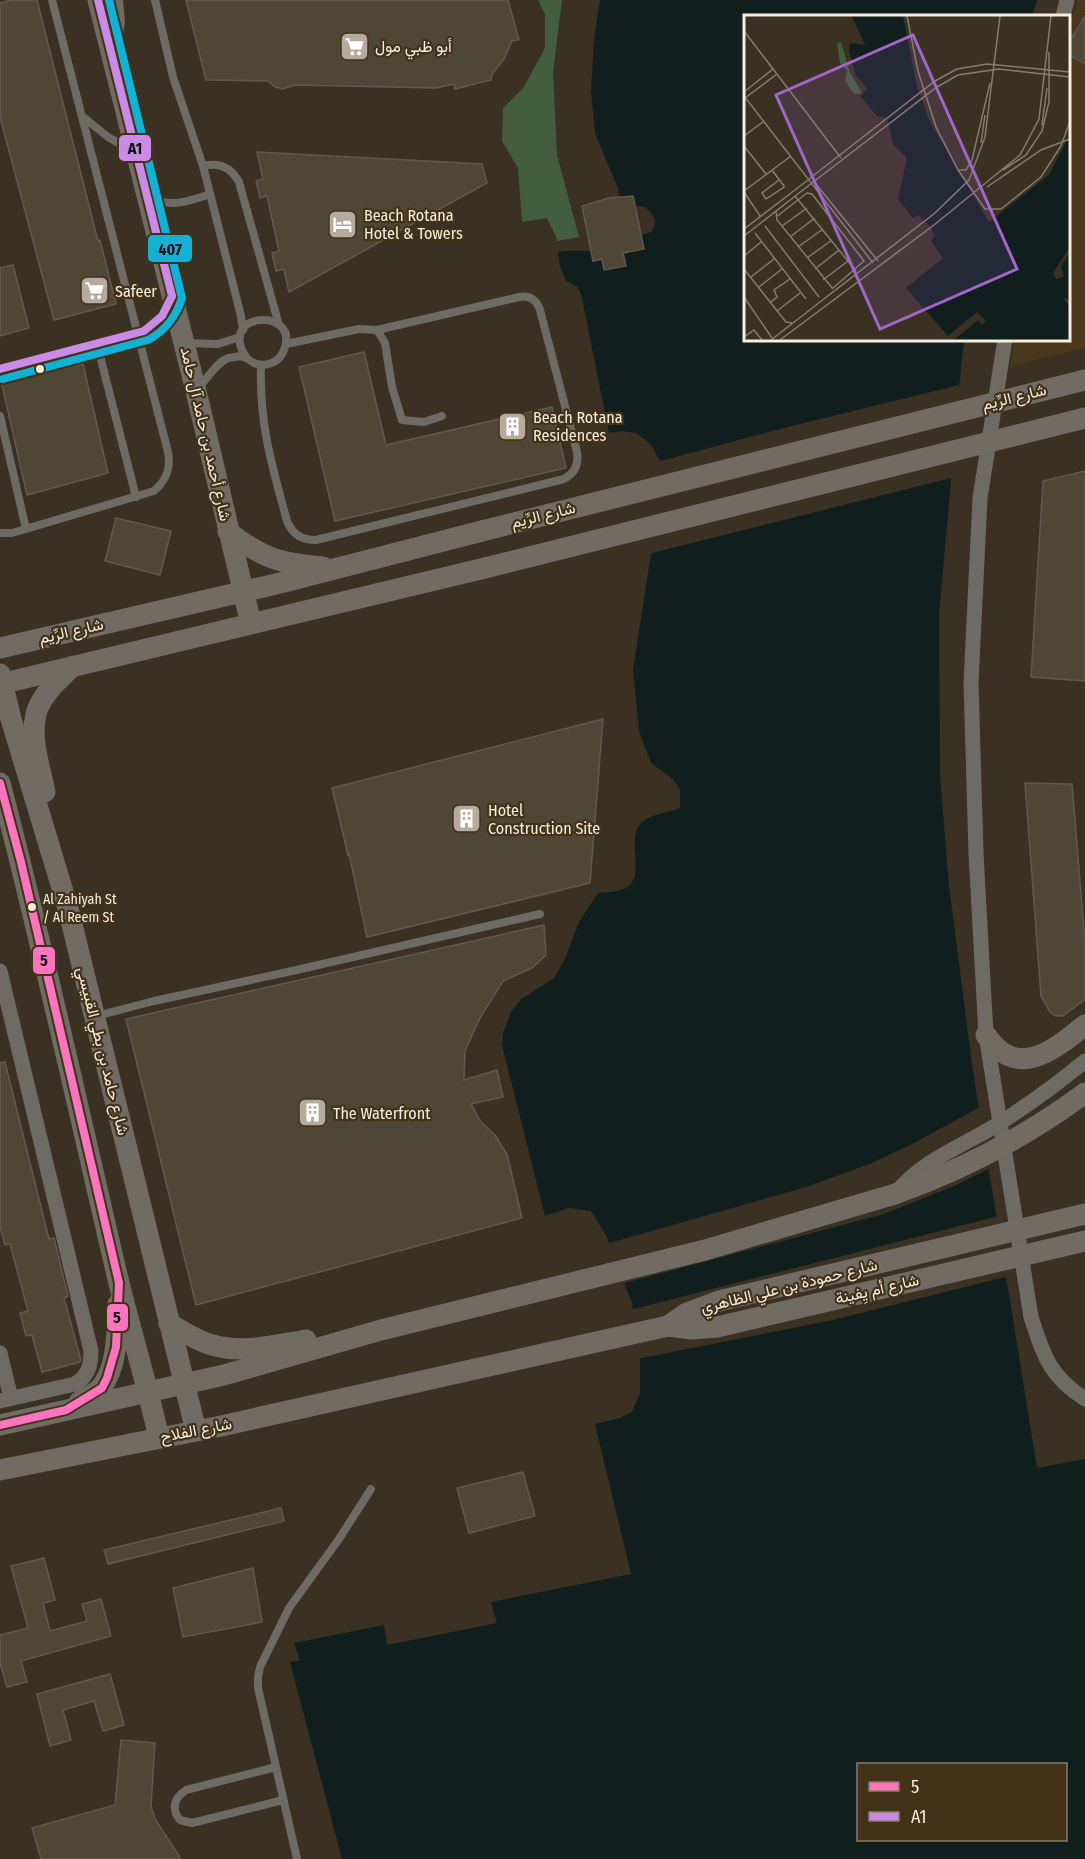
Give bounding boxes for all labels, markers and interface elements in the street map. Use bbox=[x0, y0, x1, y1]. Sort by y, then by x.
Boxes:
inset map bbox=[744, 15, 1070, 340]
supermarket icon: أبو ظبي مول bbox=[338, 30, 370, 62]
place label: أبو ظبي مول bbox=[375, 37, 452, 60]
line badge: A1 bbox=[118, 134, 152, 162]
text: A1 bbox=[127, 139, 142, 158]
place label: Beach Rotana Hotel & Towers bbox=[364, 206, 463, 243]
hotel icon: Beach Rotana Hotel & Towers bbox=[327, 208, 359, 240]
line badge: 407 bbox=[147, 234, 193, 263]
text: 407 bbox=[158, 240, 182, 259]
supermarket icon: Safeer bbox=[78, 275, 110, 307]
place label: Safeer bbox=[115, 282, 157, 301]
street label: شارع أحمد بن حامد آل حامد bbox=[175, 345, 235, 523]
unlabelled marker bbox=[34, 363, 46, 375]
street label: شارع الرِّيم bbox=[980, 380, 1049, 416]
place label: Beach Rotana Residences bbox=[533, 408, 623, 445]
building icon: Beach Rotana Residences bbox=[496, 410, 528, 442]
street label: شارع الرِّيم bbox=[509, 498, 578, 534]
street label: شارع الرِّيم bbox=[37, 614, 106, 650]
place label: Hotel Construction Site bbox=[488, 801, 600, 838]
building icon: Hotel Construction Site bbox=[451, 803, 483, 835]
place label: Al Zahiyah St / Al Reem St bbox=[43, 891, 117, 926]
marker: Al Zahiyah St / Al Reem St bbox=[26, 901, 38, 913]
line badge: 5 bbox=[32, 946, 56, 975]
text: 5 bbox=[40, 951, 48, 970]
street label: شارع حامد بن بطي القبيسي bbox=[69, 965, 133, 1138]
building icon: The Waterfront bbox=[296, 1097, 328, 1129]
place label: The Waterfront bbox=[333, 1104, 431, 1123]
street label: شارع حمودة بن علي الظاهري bbox=[699, 1255, 880, 1321]
street label: شارع أم يِفينة bbox=[833, 1270, 921, 1310]
line badge: 5 bbox=[106, 1303, 129, 1332]
text: 5 bbox=[113, 1308, 121, 1327]
street label: شارع الفلاح bbox=[159, 1414, 234, 1448]
legend bbox=[857, 1763, 1067, 1841]
text: 5 bbox=[911, 1776, 919, 1798]
text: A1 bbox=[911, 1806, 927, 1828]

